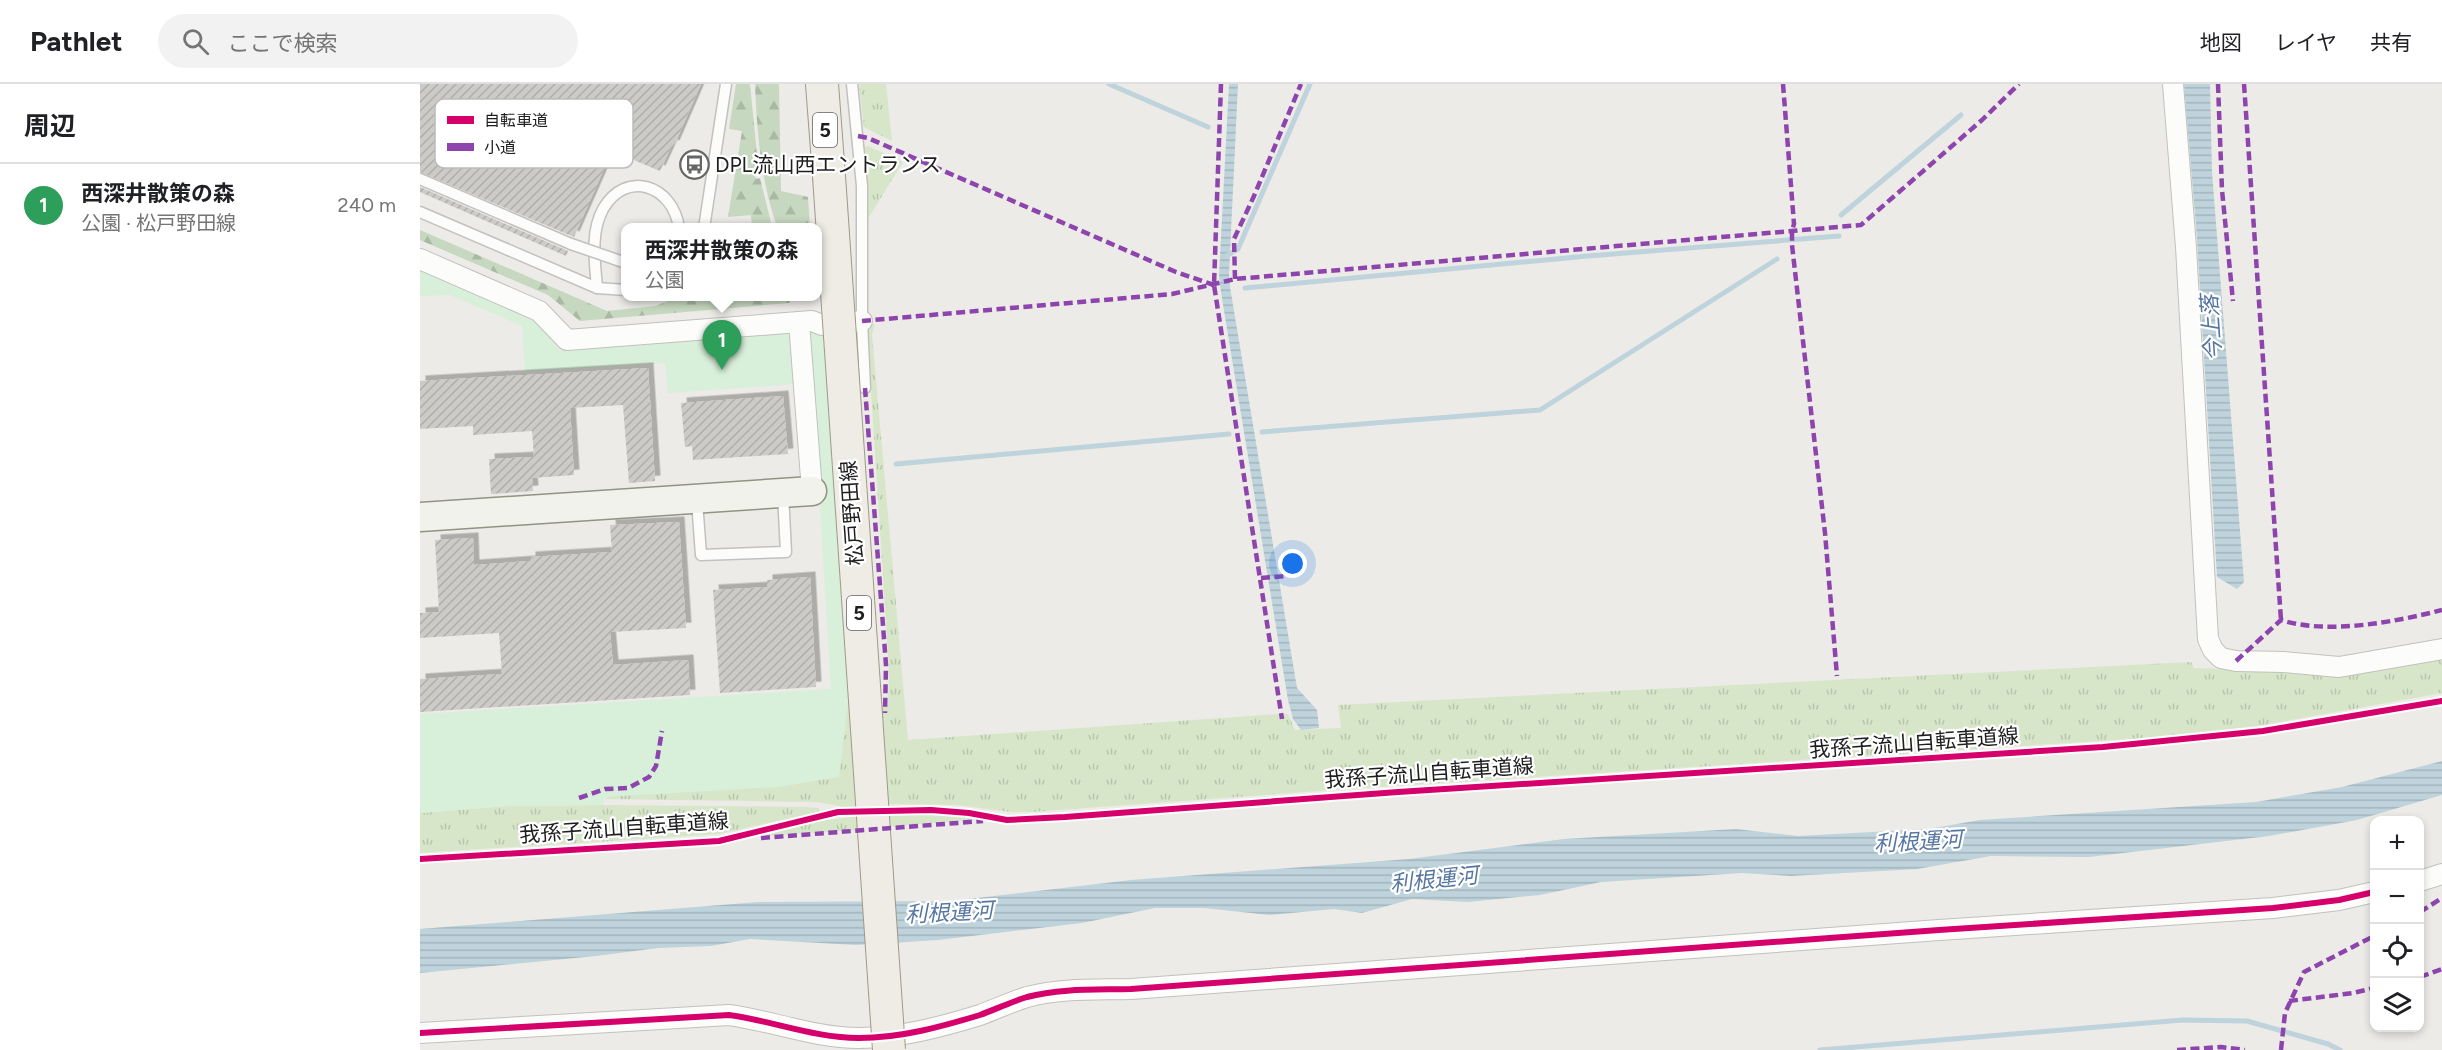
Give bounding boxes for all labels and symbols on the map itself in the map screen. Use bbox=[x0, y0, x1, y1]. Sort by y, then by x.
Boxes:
legend bbox=[435, 99, 633, 168]
text: 自転車道 bbox=[484, 111, 548, 130]
road number: 5 bbox=[813, 113, 837, 147]
text: 小道 bbox=[484, 138, 516, 157]
bus stop icon: DPL流山西エントランス bbox=[678, 149, 710, 181]
place label: DPL流山西エントランス bbox=[715, 152, 941, 177]
water label: 今上落 bbox=[2196, 291, 2227, 362]
pin: 1 bbox=[702, 320, 742, 370]
street label: 松戸野田線 bbox=[835, 460, 868, 566]
your location bbox=[1278, 549, 1307, 578]
road number: 5 bbox=[847, 596, 871, 630]
street label: 我孫子流山自転車道線 bbox=[1808, 723, 2020, 762]
street label: 我孫子流山自転車道線 bbox=[1323, 753, 1535, 792]
street label: 我孫子流山自転車道線 bbox=[518, 808, 730, 847]
water label: 利根運河 bbox=[1873, 826, 1967, 857]
water label: 利根運河 bbox=[1389, 861, 1483, 898]
water label: 利根運河 bbox=[904, 897, 998, 928]

